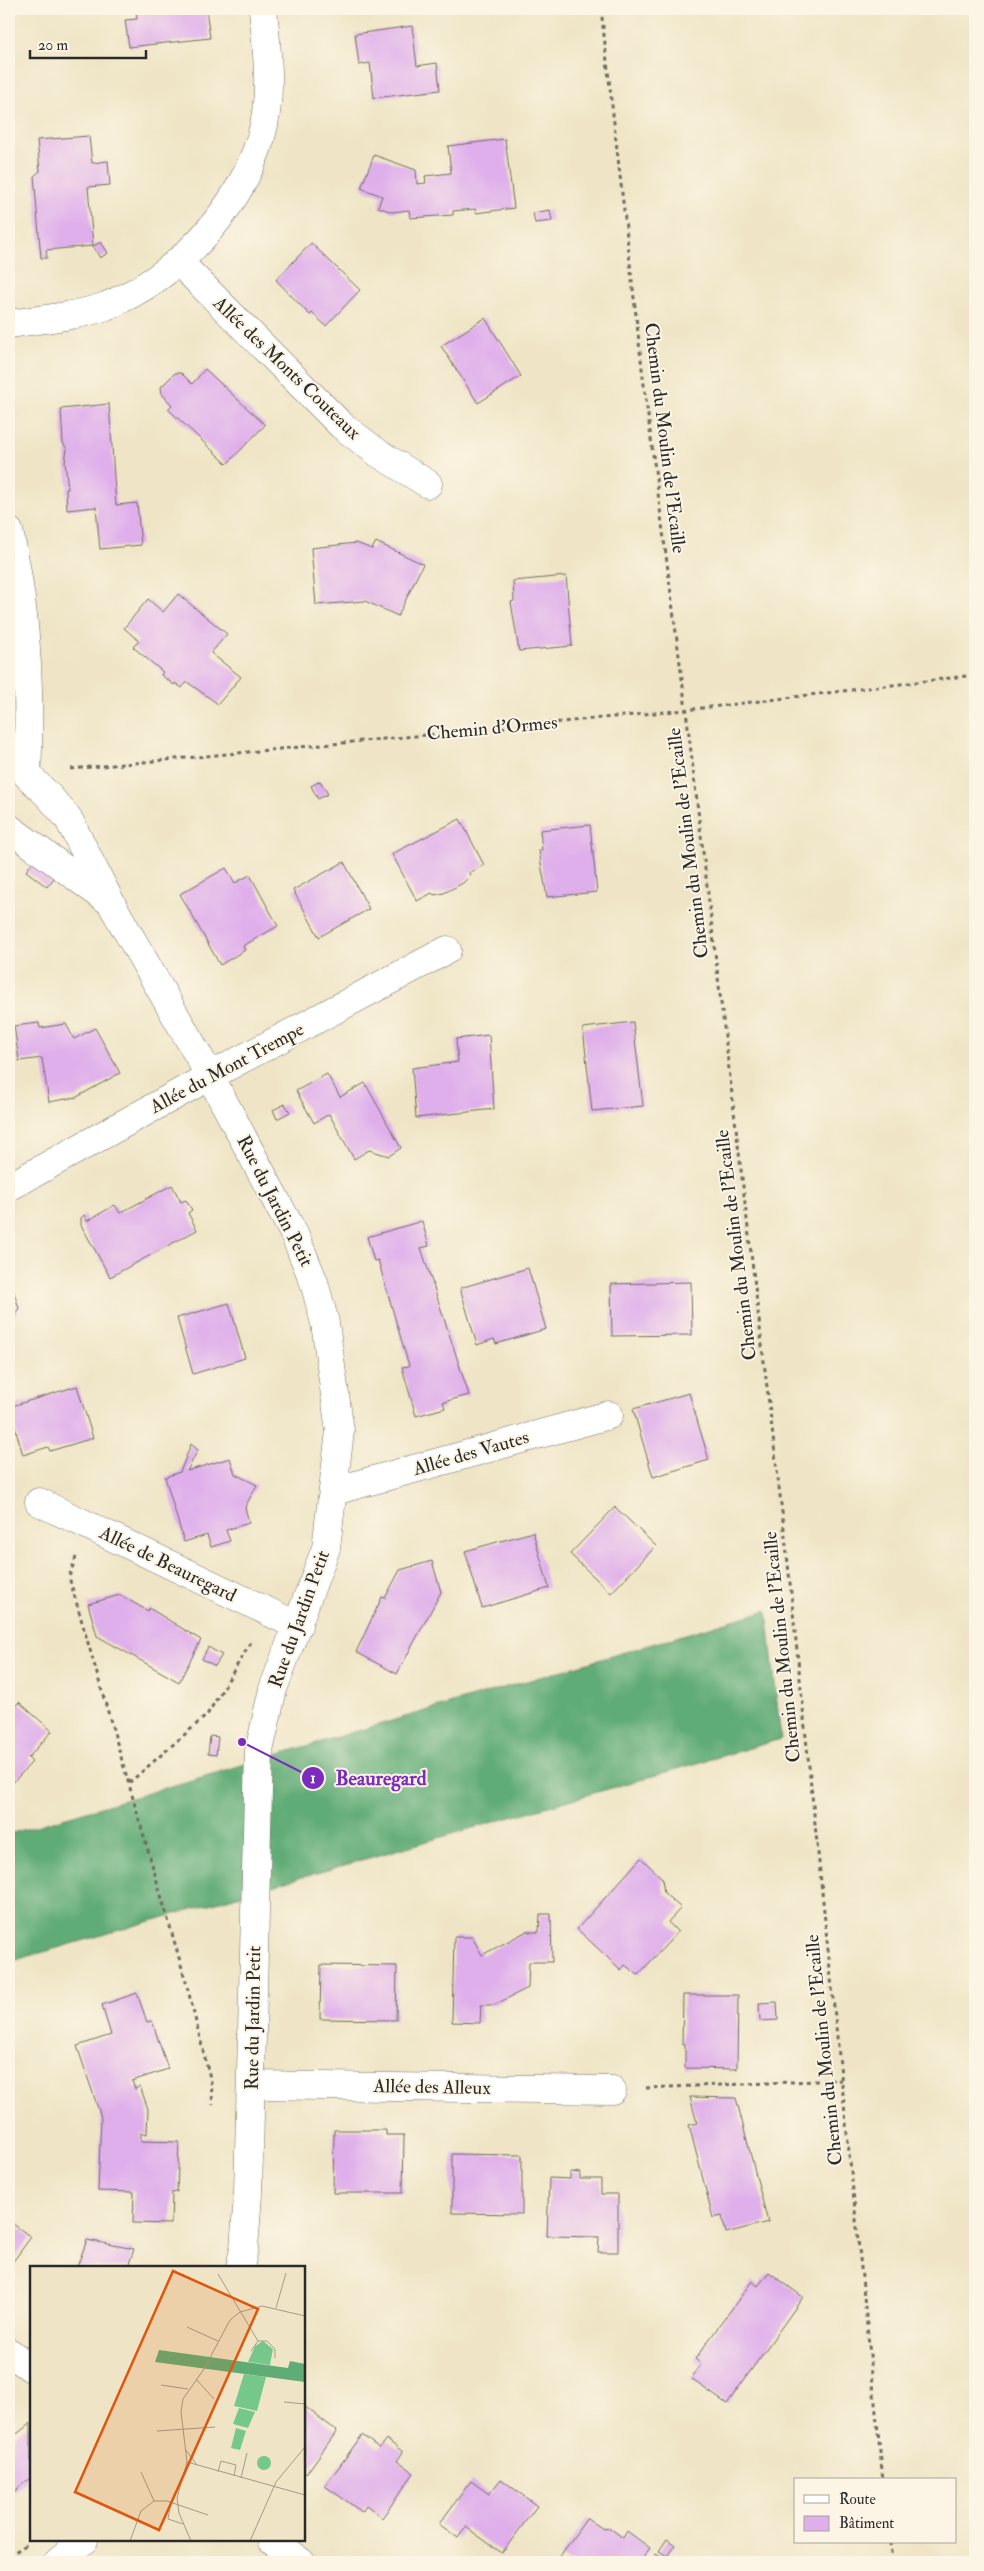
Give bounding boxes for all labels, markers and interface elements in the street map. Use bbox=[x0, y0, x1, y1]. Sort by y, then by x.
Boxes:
scale bar bbox=[30, 28, 146, 60]
text: 20 m bbox=[38, 36, 68, 55]
street label: Allée des Monts Couteaux bbox=[207, 291, 366, 445]
street label: Chemin du Moulin de l'Ecaille bbox=[639, 321, 691, 555]
street label: Chemin d'Ormes bbox=[426, 710, 558, 746]
street label: Chemin du Moulin de l'Ecaille bbox=[662, 726, 714, 960]
street label: Allée du Mont Trempe bbox=[145, 1017, 309, 1120]
street label: Chemin du Moulin de l'Ecaille bbox=[710, 1128, 762, 1362]
street label: Rue du Jardin Petit bbox=[232, 1131, 318, 1271]
street label: Allée des Vautes bbox=[409, 1425, 532, 1481]
street label: Allée de Beauregard bbox=[95, 1520, 241, 1608]
street label: Chemin du Moulin de l'Ecaille bbox=[758, 1530, 806, 1764]
street label: Rue du Jardin Petit bbox=[263, 1547, 335, 1691]
callout: Beauregard bbox=[301, 1761, 437, 1796]
text: Beauregard bbox=[335, 1766, 427, 1792]
text: 1 bbox=[310, 1769, 316, 1788]
street label: Chemin du Moulin de l'Ecaille bbox=[800, 1933, 848, 2167]
street label: Rue du Jardin Petit bbox=[240, 1946, 266, 2090]
street label: Allée des Alleux bbox=[372, 2074, 491, 2100]
inset map bbox=[30, 2266, 305, 2541]
legend bbox=[794, 2478, 956, 2544]
text: Route bbox=[839, 2490, 876, 2509]
text: Bâtiment bbox=[839, 2514, 894, 2533]

